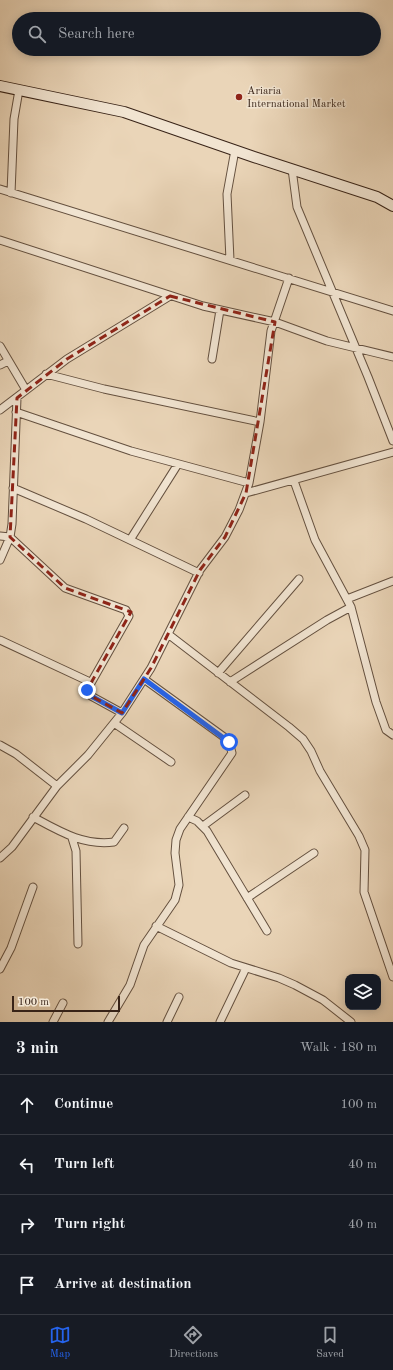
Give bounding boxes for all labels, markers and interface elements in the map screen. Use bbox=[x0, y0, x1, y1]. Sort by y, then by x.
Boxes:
search box bbox=[12, 12, 381, 56]
icon: search bbox=[26, 23, 48, 45]
text: Search here bbox=[58, 27, 135, 42]
place label: Ariaria International Market bbox=[247, 86, 346, 110]
marker: Ariaria International Market bbox=[234, 92, 244, 102]
route end bbox=[78, 681, 96, 699]
route start bbox=[220, 733, 238, 751]
map controls bbox=[345, 974, 381, 1010]
button: layers bbox=[345, 974, 381, 1010]
scale bar bbox=[12, 994, 120, 1013]
text: 100 m bbox=[18, 997, 49, 1008]
text: 3 min bbox=[16, 1040, 59, 1057]
text: Walk · 180 m bbox=[300, 1041, 377, 1054]
icon: ahead bbox=[16, 1094, 38, 1116]
text: Continue bbox=[54, 1097, 113, 1112]
text: 100 m bbox=[340, 1098, 377, 1111]
icon: left bbox=[16, 1154, 38, 1176]
text: Turn left bbox=[54, 1157, 114, 1172]
text: 40 m bbox=[348, 1158, 377, 1171]
icon: right bbox=[16, 1214, 38, 1236]
text: Turn right bbox=[54, 1217, 125, 1232]
text: 40 m bbox=[348, 1218, 377, 1231]
icon: arrive bbox=[16, 1274, 38, 1296]
text: Arrive at destination bbox=[54, 1277, 192, 1292]
tab: Map bbox=[49, 1324, 71, 1362]
tab: Directions bbox=[169, 1324, 218, 1362]
tab: Saved bbox=[316, 1324, 344, 1362]

